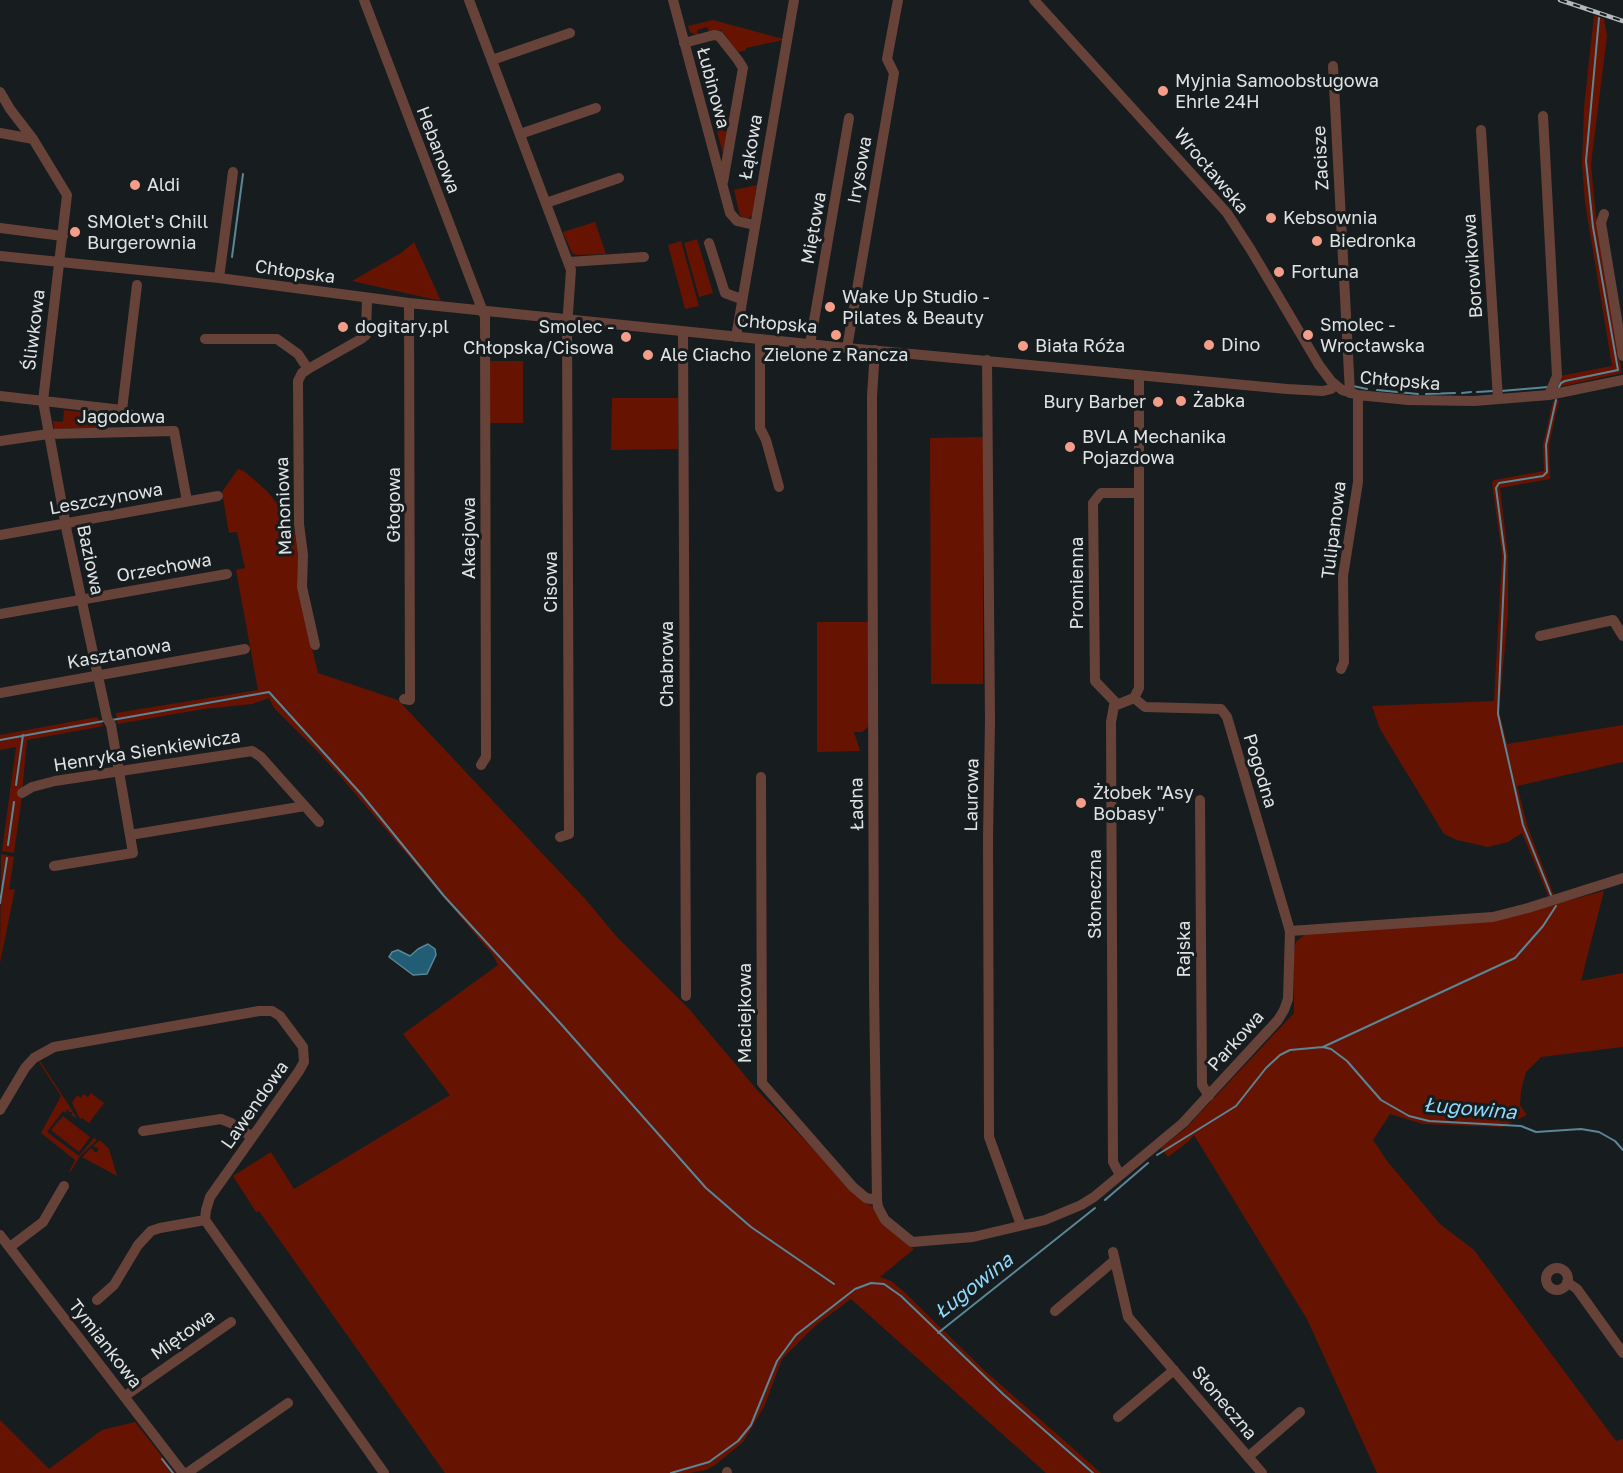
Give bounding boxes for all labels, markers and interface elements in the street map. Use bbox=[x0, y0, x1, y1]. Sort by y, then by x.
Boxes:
street label: Łubinowa bbox=[692, 45, 734, 131]
place label: Myjnia Samoobsługowa Ehrle 24H bbox=[1175, 70, 1379, 112]
marker: Myjnia Samoobsługowa Ehrle 24H bbox=[1156, 84, 1170, 98]
street label: Hebanowa bbox=[412, 103, 464, 197]
street label: Łąkowa bbox=[735, 113, 767, 181]
street label: Wrocławska bbox=[1169, 124, 1253, 218]
street label: Zacisze bbox=[1309, 125, 1333, 191]
street label: Irysowa bbox=[843, 135, 877, 205]
place label: Aldi bbox=[147, 174, 180, 196]
marker: Aldi bbox=[128, 178, 142, 192]
street label: Miętowa bbox=[797, 190, 831, 266]
place label: Kebsownia bbox=[1283, 207, 1377, 229]
place label: SMOlet's Chill Burgerownia bbox=[87, 211, 208, 254]
marker: Kebsownia bbox=[1264, 211, 1278, 225]
street label: Borowikowa bbox=[1459, 213, 1487, 319]
marker: SMOlet's Chill Burgerownia bbox=[68, 225, 82, 239]
place label: Biedronka bbox=[1329, 230, 1416, 252]
marker: Biedronka bbox=[1310, 234, 1324, 248]
street label: Chłopska bbox=[253, 256, 337, 288]
place label: Fortuna bbox=[1291, 261, 1359, 283]
marker: Fortuna bbox=[1272, 265, 1286, 279]
place label: Wake Up Studio - Pilates & Beauty bbox=[842, 286, 989, 328]
street label: Śliwkowa bbox=[18, 288, 50, 372]
marker: Wake Up Studio - Pilates & Beauty bbox=[823, 300, 837, 314]
street label: Chłopska bbox=[736, 310, 818, 338]
place label: Smolec - Wrocławska bbox=[1320, 314, 1425, 356]
place label: dogitary.pl bbox=[355, 316, 449, 338]
place label: Smolec - Chłopska/Cisowa bbox=[463, 316, 614, 358]
marker: dogitary.pl bbox=[336, 320, 350, 334]
marker: Zielone z Rancza bbox=[829, 328, 843, 342]
marker: Smolec - Wrocławska bbox=[1301, 328, 1315, 342]
marker: Smolec - Chłopska/Cisowa bbox=[619, 330, 633, 344]
place label: Dino bbox=[1221, 334, 1260, 356]
place label: Biała Róża bbox=[1035, 335, 1125, 357]
marker: Dino bbox=[1202, 338, 1216, 352]
marker: Biała Róża bbox=[1016, 339, 1030, 353]
place label: Ale Ciacho bbox=[660, 344, 751, 366]
place label: Zielone z Rancza bbox=[764, 344, 908, 366]
marker: Ale Ciacho bbox=[641, 348, 655, 362]
street label: Chłopska bbox=[1359, 367, 1441, 395]
place label: Żabka bbox=[1193, 390, 1245, 412]
place label: Bury Barber bbox=[1043, 391, 1146, 413]
marker: Żabka bbox=[1174, 394, 1188, 408]
marker: Bury Barber bbox=[1151, 395, 1165, 409]
street label: Jagodowa bbox=[77, 406, 165, 428]
place label: BVLA Mechanika Pojazdowa bbox=[1082, 426, 1226, 468]
marker: BVLA Mechanika Pojazdowa bbox=[1063, 440, 1077, 454]
street label: Mahoniowa bbox=[271, 456, 297, 556]
street label: Głogowa bbox=[383, 467, 405, 543]
street label: Leszczynowa bbox=[48, 478, 164, 520]
street label: Tulipanowa bbox=[1317, 480, 1351, 580]
street label: Akacjowa bbox=[458, 497, 480, 579]
street label: Baziowa bbox=[72, 523, 108, 597]
street label: Promienna bbox=[1066, 537, 1088, 629]
street label: Orzechowa bbox=[115, 549, 213, 587]
street label: Cisowa bbox=[540, 551, 562, 613]
street label: Chabrowa bbox=[656, 621, 678, 707]
street label: Kasztanowa bbox=[65, 634, 173, 674]
street label: Henryka Sienkiewicza bbox=[52, 726, 242, 776]
street label: Pogodna bbox=[1238, 731, 1282, 811]
street label: Laurowa bbox=[961, 758, 983, 832]
street label: Ładna bbox=[846, 777, 868, 831]
place label: Żłobek "Asy Bobasy" bbox=[1093, 782, 1194, 824]
marker: Żłobek "Asy Bobasy" bbox=[1074, 796, 1088, 810]
street label: Słoneczna bbox=[1084, 849, 1106, 939]
street label: Rajska bbox=[1173, 921, 1195, 977]
street label: Maciejkowa bbox=[734, 963, 756, 1063]
street label: Parkowa bbox=[1203, 1006, 1269, 1076]
street label: Lawendowa bbox=[217, 1057, 293, 1153]
water label: Ługowina bbox=[1423, 1093, 1517, 1125]
water label: Ługowina bbox=[930, 1248, 1018, 1324]
street label: Tymiankowa bbox=[64, 1295, 146, 1393]
street label: Miętowa bbox=[147, 1305, 219, 1365]
street label: Słoneczna bbox=[1187, 1362, 1261, 1444]

